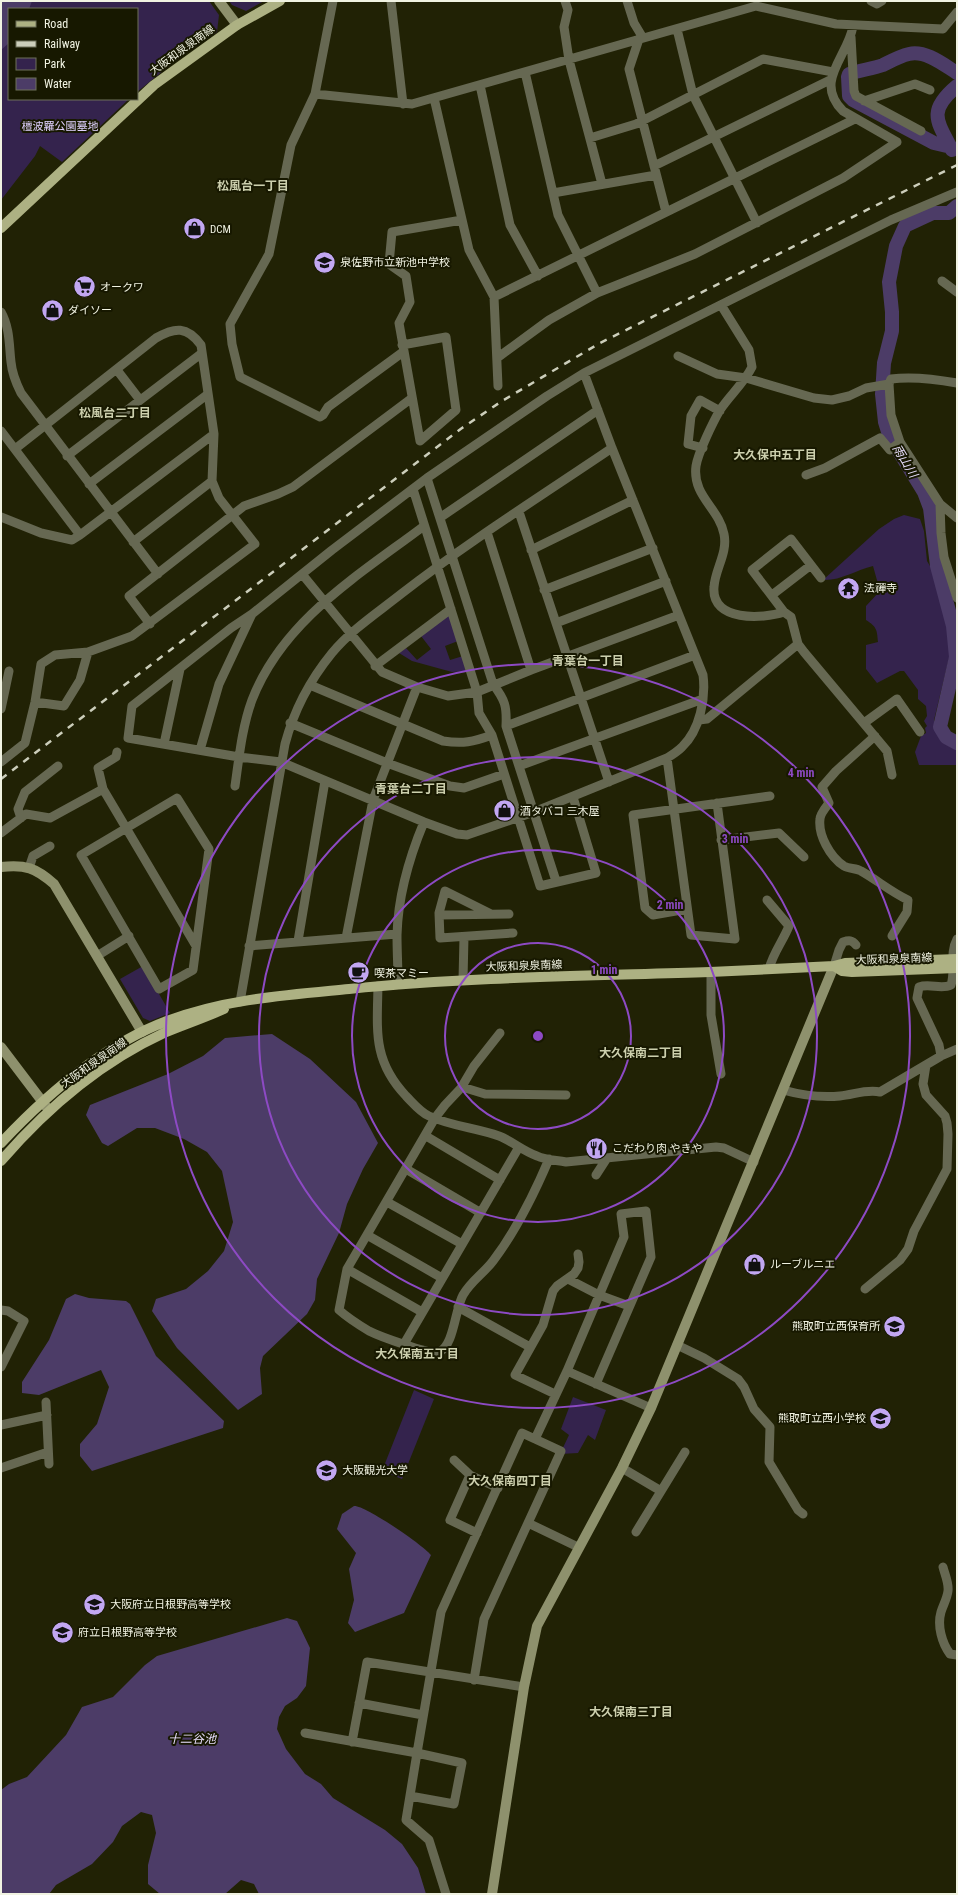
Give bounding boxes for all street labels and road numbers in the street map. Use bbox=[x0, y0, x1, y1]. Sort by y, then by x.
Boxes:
street label: 大阪和泉泉南線 bbox=[147, 22, 217, 78]
street label: 大阪和泉泉南線 bbox=[855, 951, 933, 967]
street label: 大阪和泉泉南線 bbox=[485, 958, 563, 974]
street label: 大阪和泉泉南線 bbox=[59, 1036, 129, 1090]

